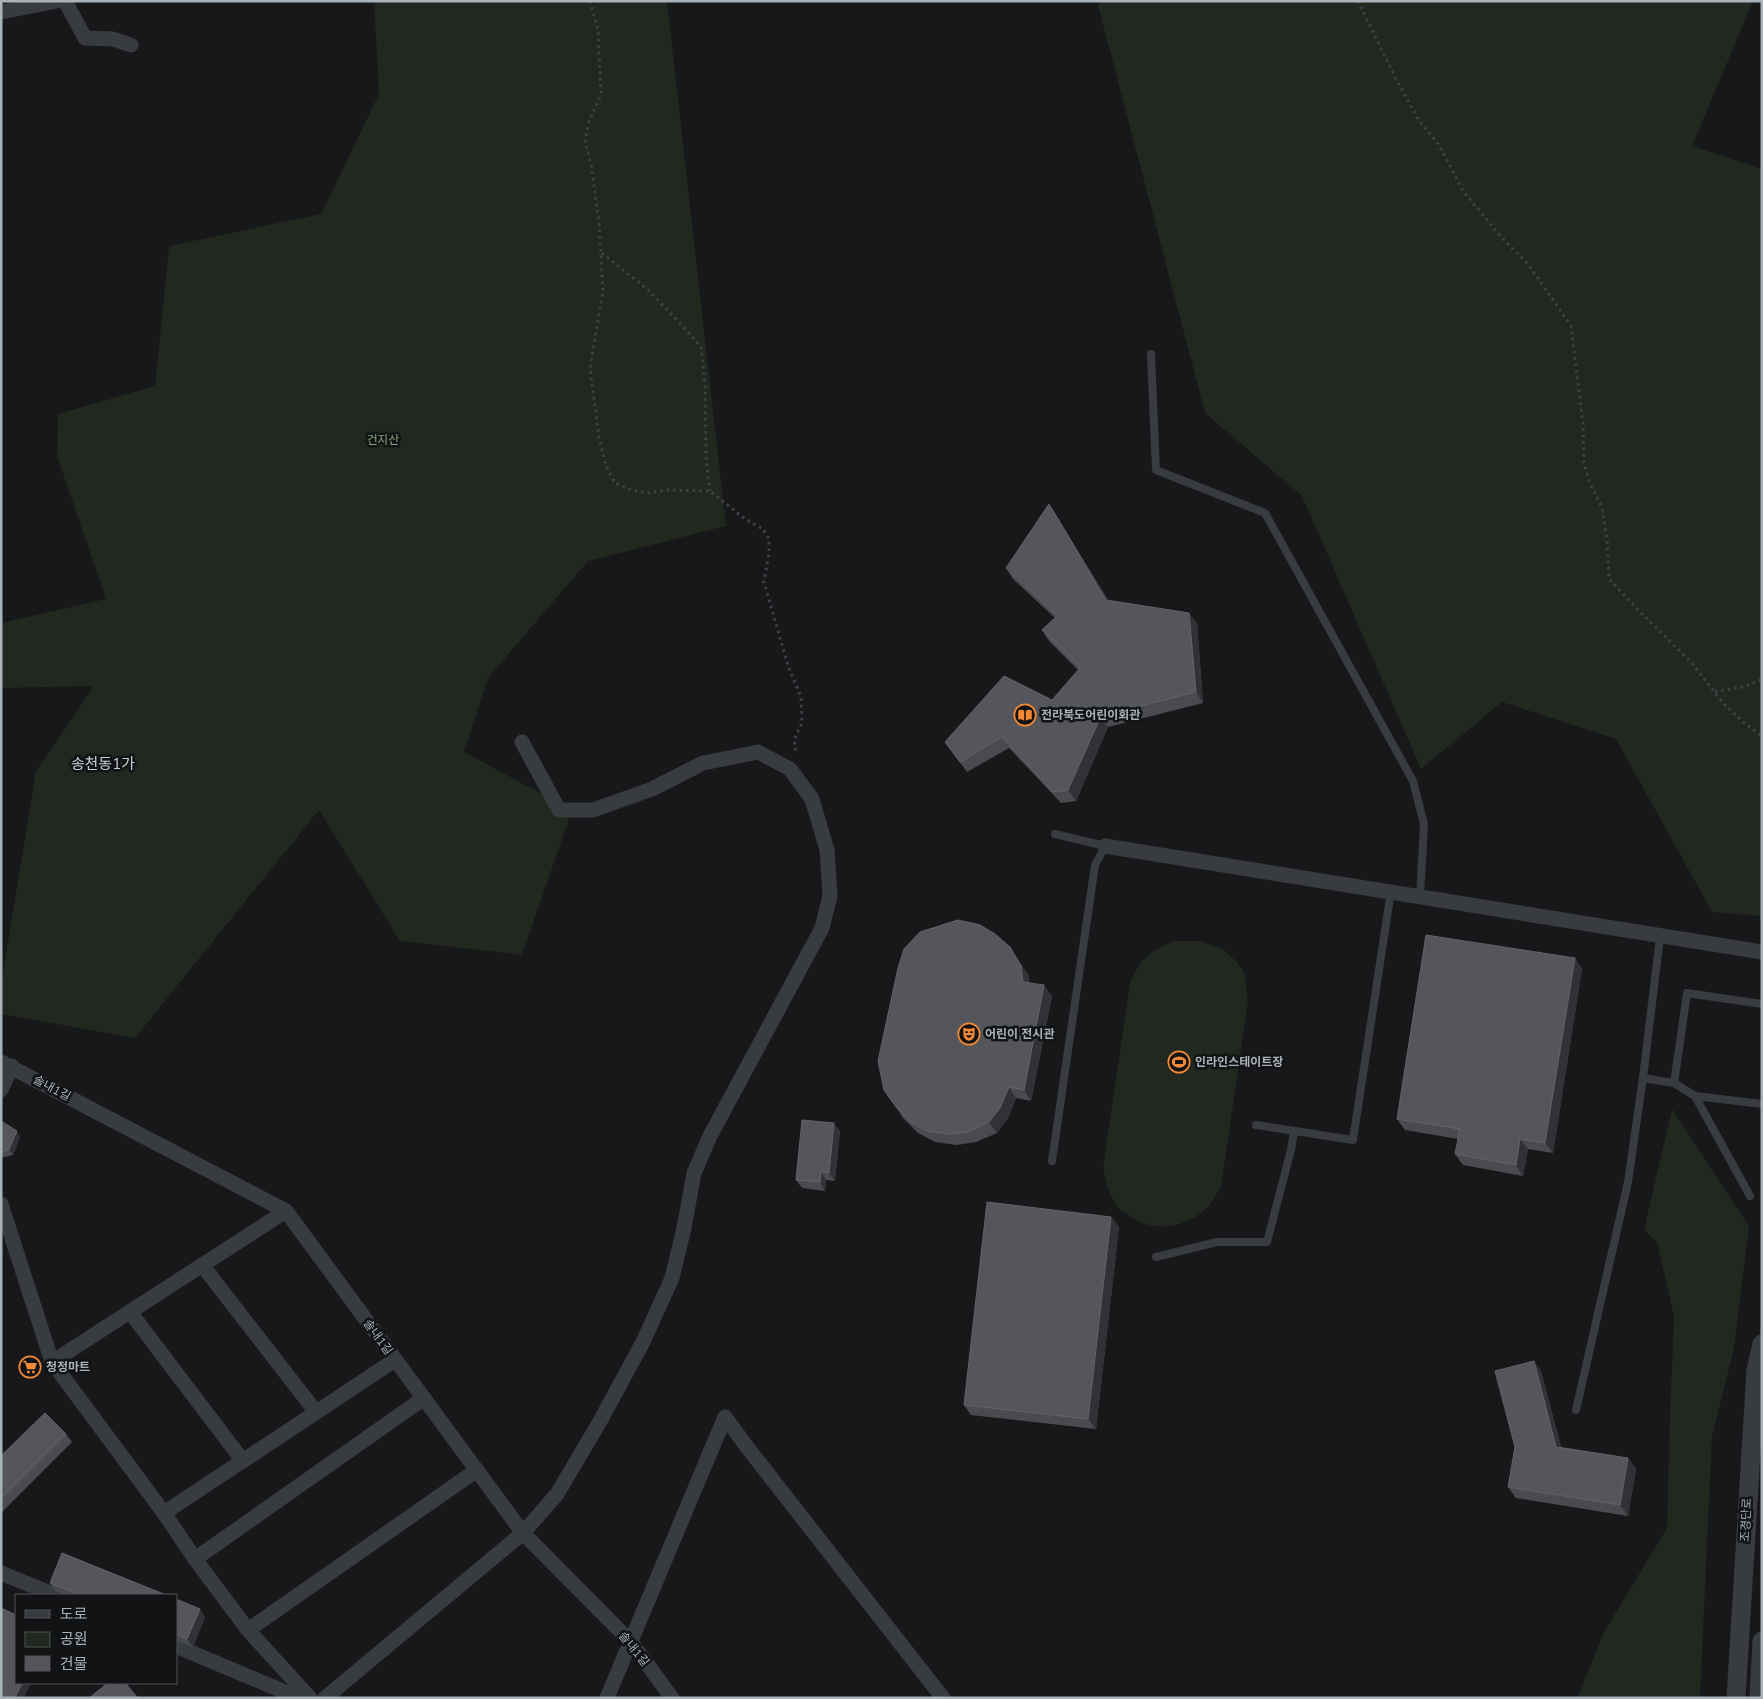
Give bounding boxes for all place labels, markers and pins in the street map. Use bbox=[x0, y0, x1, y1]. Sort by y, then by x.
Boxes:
library icon: 전라북도어린이회관 bbox=[1013, 703, 1037, 727]
place label: 전라북도어린이회관 bbox=[1041, 707, 1140, 723]
theatre icon: 어린이 전시관 bbox=[957, 1022, 981, 1046]
place label: 어린이 전시관 bbox=[985, 1026, 1054, 1042]
sports icon: 인라인스테이트장 bbox=[1167, 1050, 1191, 1074]
place label: 인라인스테이트장 bbox=[1195, 1054, 1283, 1070]
supermarket icon: 청정마트 bbox=[18, 1355, 42, 1379]
place label: 청정마트 bbox=[46, 1359, 90, 1375]

